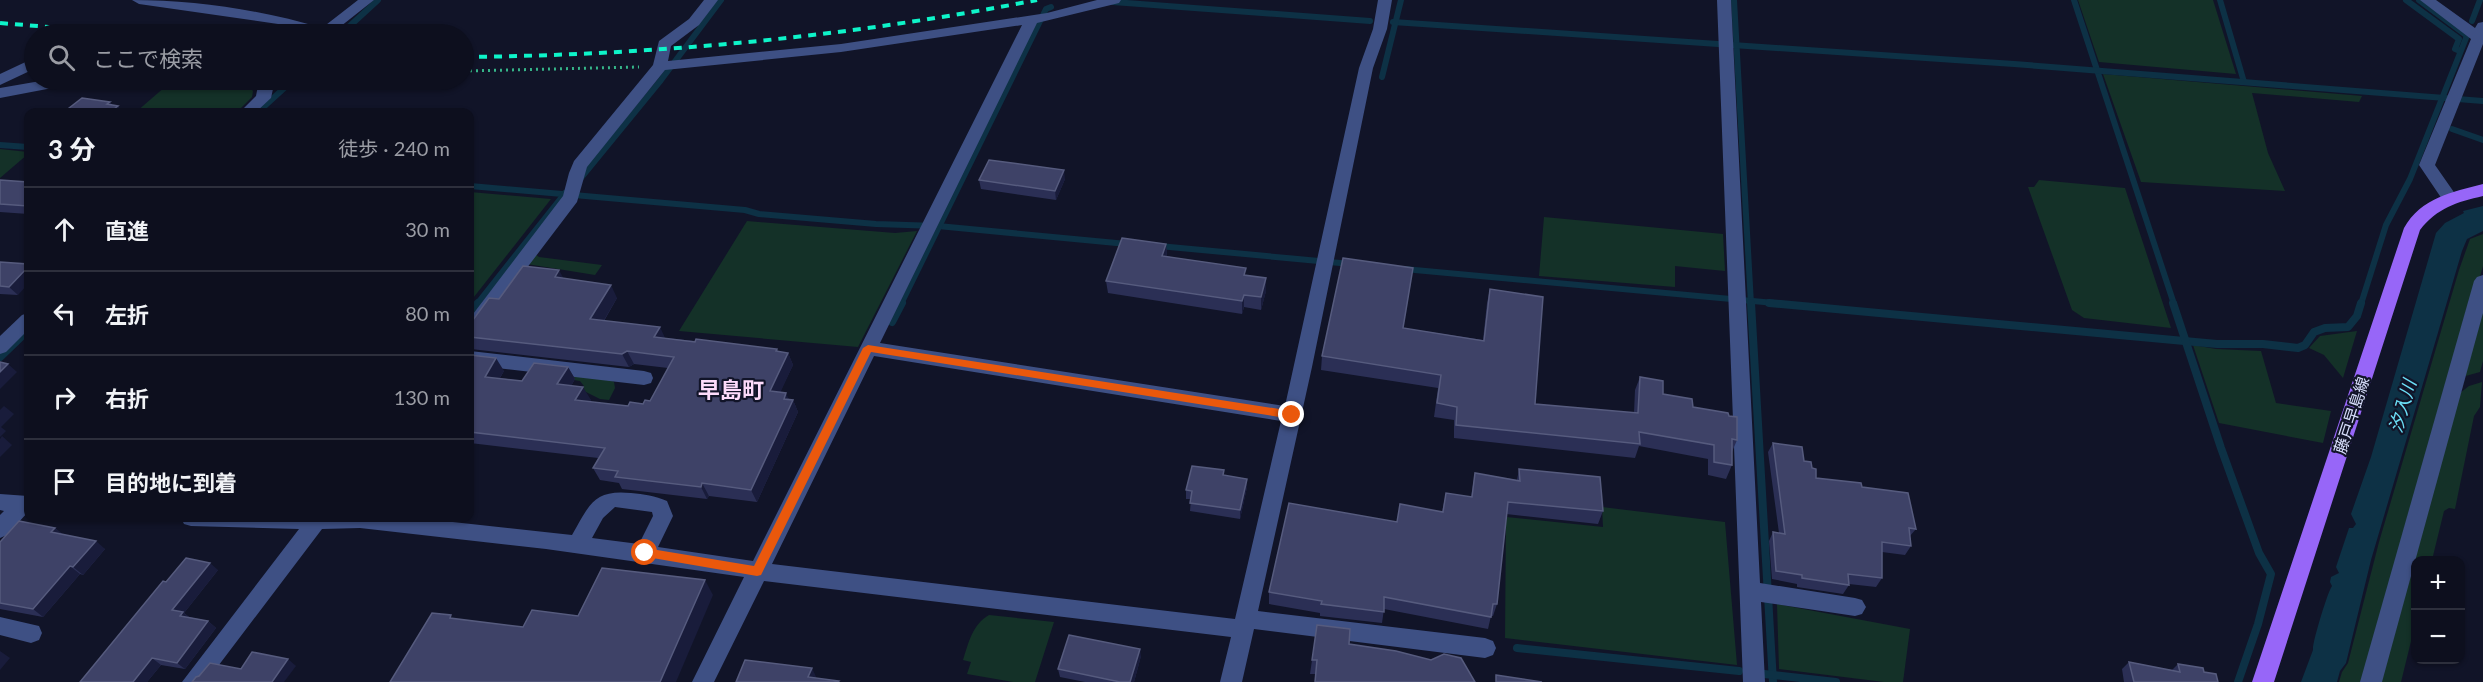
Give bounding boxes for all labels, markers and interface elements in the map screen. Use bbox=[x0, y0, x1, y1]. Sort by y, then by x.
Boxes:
search box bbox=[24, 24, 474, 90]
icon: search bbox=[45, 41, 78, 74]
text: ここで検索 bbox=[93, 45, 203, 72]
text: 3 分 bbox=[48, 133, 95, 165]
text: 徒歩 · 240 m bbox=[338, 136, 450, 160]
icon: ahead bbox=[48, 213, 81, 246]
text: 直進 bbox=[105, 217, 149, 244]
text: 30 m bbox=[405, 217, 450, 241]
icon: left bbox=[48, 297, 81, 330]
text: 左折 bbox=[105, 301, 149, 328]
text: 80 m bbox=[405, 301, 450, 325]
street label: 藤戸早島線 bbox=[2330, 374, 2372, 456]
water label: 汐入川 bbox=[2384, 375, 2421, 435]
district label: 早島町 bbox=[698, 376, 764, 403]
icon: right bbox=[48, 381, 81, 414]
text: 右折 bbox=[105, 385, 149, 412]
text: 130 m bbox=[394, 385, 450, 409]
route end bbox=[1278, 401, 1304, 427]
icon: arrive bbox=[48, 465, 81, 498]
text: 目的地に到着 bbox=[105, 469, 237, 496]
route start bbox=[631, 539, 657, 565]
map controls bbox=[2411, 556, 2465, 664]
button: + bbox=[2411, 556, 2465, 610]
button: − bbox=[2411, 610, 2465, 664]

